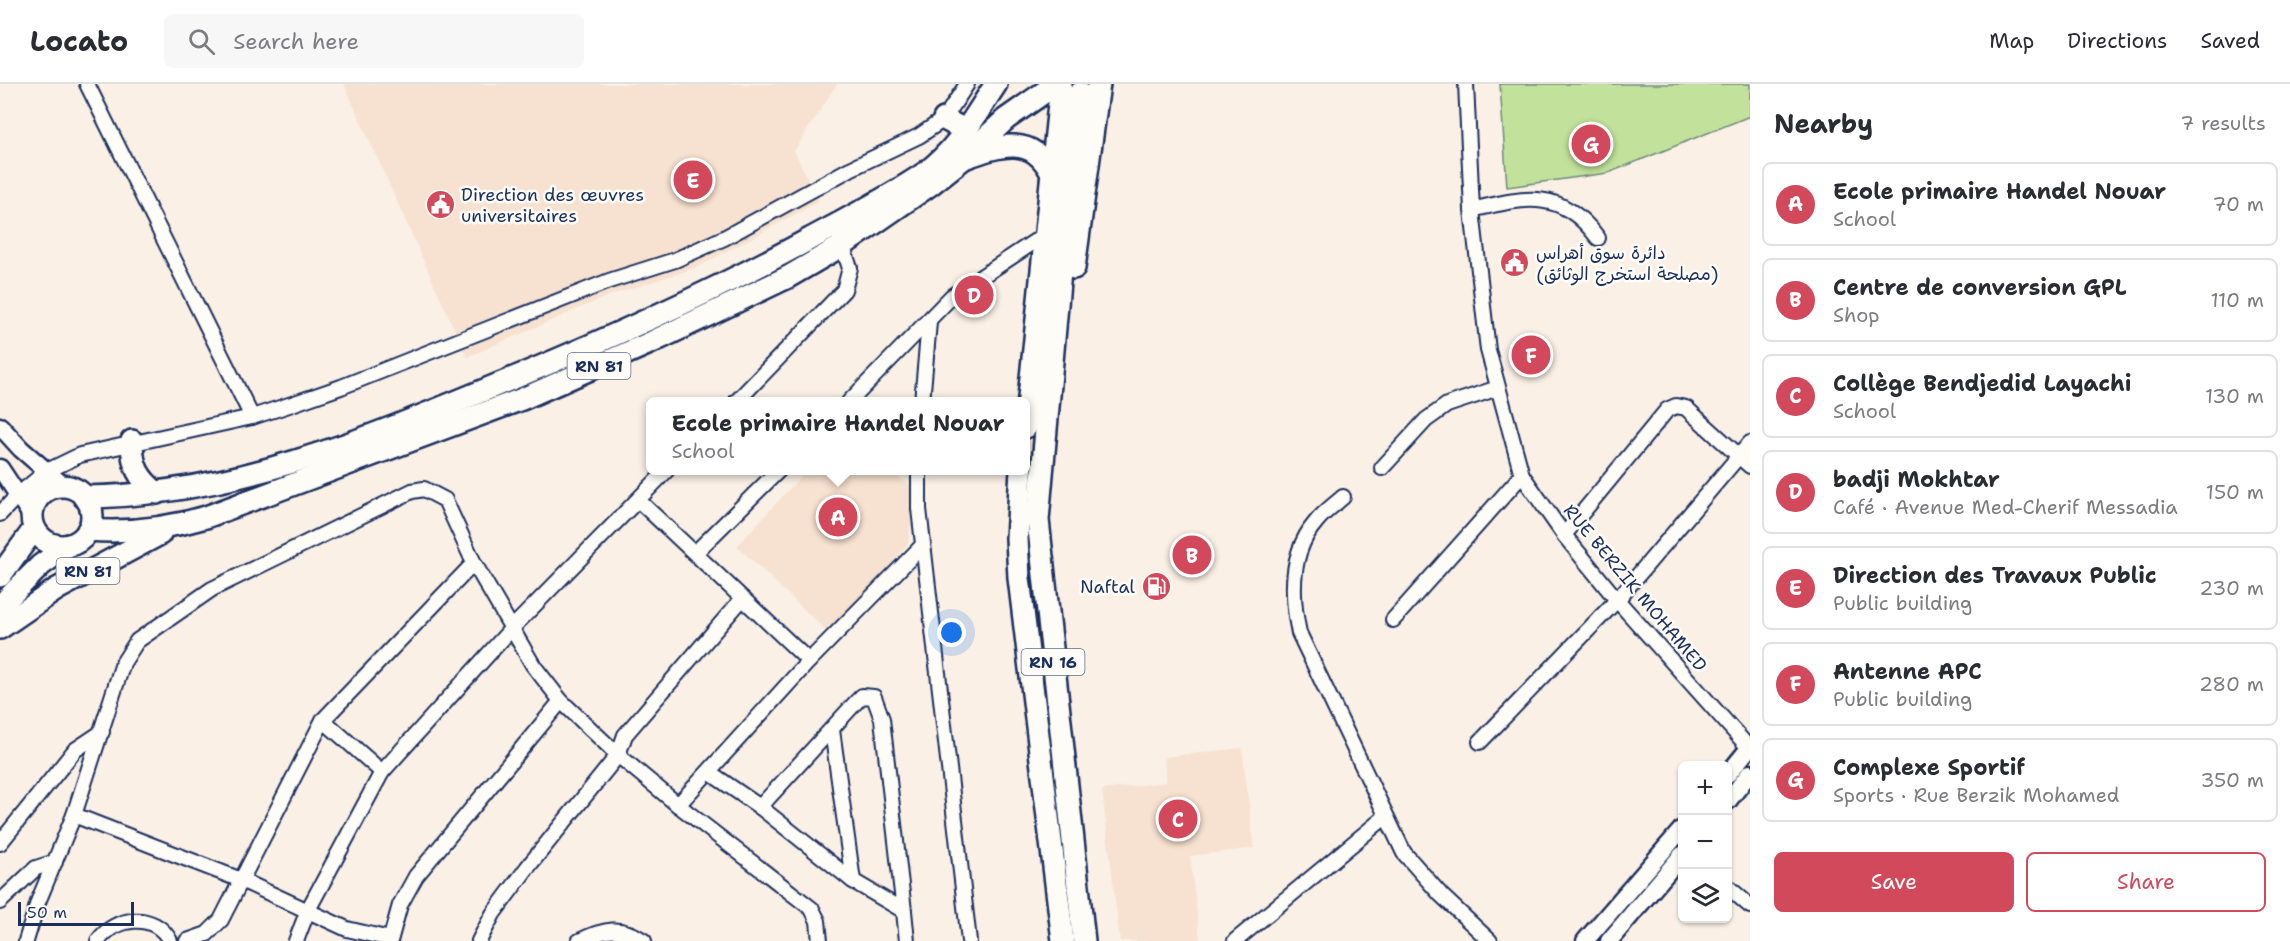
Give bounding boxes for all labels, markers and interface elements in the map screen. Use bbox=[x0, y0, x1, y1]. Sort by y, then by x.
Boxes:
search box bbox=[164, 14, 584, 68]
text: Locato bbox=[30, 22, 128, 60]
icon: search bbox=[185, 25, 218, 58]
text: Search here bbox=[233, 27, 359, 56]
text: Map bbox=[1989, 27, 2034, 55]
text: Directions bbox=[2067, 27, 2167, 55]
text: Saved bbox=[2200, 27, 2260, 55]
text: Nearby bbox=[1774, 106, 1873, 141]
text: 7 results bbox=[2180, 110, 2266, 136]
pin: G bbox=[1572, 122, 1610, 166]
pin: E bbox=[674, 158, 712, 202]
text: Ecole primaire Handel Nouar bbox=[1833, 177, 2166, 206]
place label: Direction des œuvres universitaires bbox=[461, 183, 644, 228]
public building icon: Direction des œuvres universitaires bbox=[424, 189, 456, 221]
text: A bbox=[1788, 191, 1803, 217]
text: 70 m bbox=[2212, 191, 2264, 217]
text: School bbox=[1833, 206, 1896, 232]
place label: دائرة سوق أهراس (مصلحة استخرج الوثائق) bbox=[1536, 241, 1718, 286]
public building icon: دائرة سوق أهراس (مصلحة استخرج الوثائق) bbox=[1499, 247, 1531, 279]
pin: D bbox=[954, 272, 994, 318]
text: Centre de conversion GPL bbox=[1833, 273, 2127, 302]
text: B bbox=[1789, 287, 1802, 313]
text: 110 m bbox=[2210, 287, 2264, 313]
text: Shop bbox=[1833, 302, 1880, 328]
pin: F bbox=[1512, 332, 1550, 378]
road number: RN 81 bbox=[568, 353, 630, 379]
text: Collège Bendjedid Layachi bbox=[1833, 369, 2131, 398]
text: C bbox=[1789, 383, 1802, 409]
text: 130 m bbox=[2205, 383, 2264, 409]
popup bbox=[646, 397, 1030, 475]
text: School bbox=[1833, 398, 1896, 424]
text: Ecole primaire Handel Nouar bbox=[671, 409, 1005, 438]
text: School bbox=[671, 438, 734, 464]
text: badji Mokhtar bbox=[1833, 465, 2000, 494]
text: D bbox=[1788, 479, 1803, 505]
text: 150 m bbox=[2206, 479, 2264, 505]
pin: A bbox=[818, 494, 858, 540]
text: Café · Avenue Med-Cherif Messadia bbox=[1833, 494, 2178, 520]
street label: RUE BERZIK MOHAMED bbox=[1558, 499, 1712, 677]
pin: B bbox=[1172, 532, 1212, 578]
road number: RN 81 bbox=[56, 558, 119, 584]
text: Direction des Travaux Public bbox=[1833, 561, 2157, 590]
fuel station icon: Naftal bbox=[1140, 571, 1172, 603]
place label: Naftal bbox=[1080, 575, 1136, 599]
text: E bbox=[1789, 575, 1802, 601]
text: 230 m bbox=[2199, 575, 2264, 601]
text: Public building bbox=[1833, 590, 1972, 616]
your location bbox=[937, 618, 966, 647]
road number: RN 16 bbox=[1022, 649, 1084, 675]
text: Antenne APC bbox=[1833, 657, 1982, 686]
text: F bbox=[1790, 671, 1801, 697]
text: 280 m bbox=[2199, 671, 2264, 697]
text: Public building bbox=[1833, 686, 1972, 712]
text: Complexe Sportif bbox=[1833, 753, 2025, 782]
map controls bbox=[1678, 761, 1732, 923]
button: + bbox=[1678, 761, 1732, 815]
text: G bbox=[1787, 767, 1804, 793]
text: 350 m bbox=[2200, 767, 2264, 793]
text: Sports · Rue Berzik Mohamed bbox=[1833, 782, 2120, 808]
pin: C bbox=[1158, 796, 1198, 842]
button: − bbox=[1678, 815, 1732, 869]
button: Save bbox=[1774, 852, 2014, 912]
button: Share bbox=[2026, 852, 2266, 912]
button: layers bbox=[1678, 869, 1732, 923]
scale bar bbox=[18, 899, 134, 926]
text: 50 m bbox=[27, 902, 67, 923]

